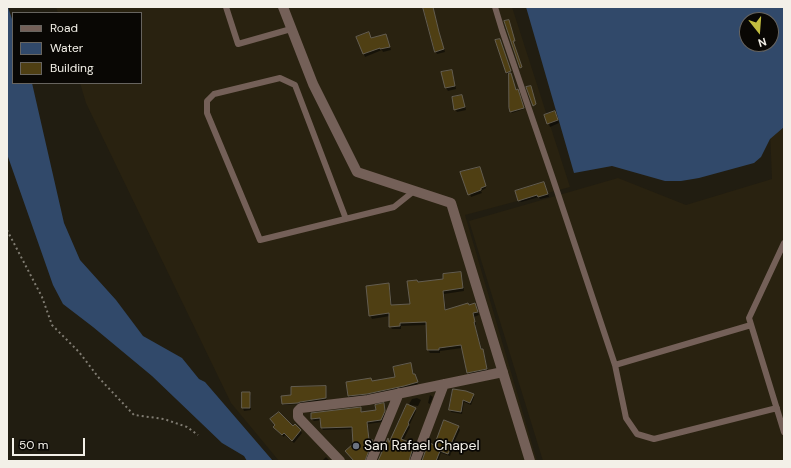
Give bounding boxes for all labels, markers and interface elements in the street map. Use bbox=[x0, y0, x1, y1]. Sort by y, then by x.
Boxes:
legend bbox=[12, 12, 142, 84]
north arrow bbox=[739, 12, 779, 52]
text: Road bbox=[50, 20, 78, 36]
text: N bbox=[756, 35, 768, 50]
text: Water bbox=[50, 40, 83, 56]
text: Building bbox=[50, 60, 94, 76]
scale bar bbox=[14, 430, 87, 456]
text: 50 m bbox=[19, 437, 48, 453]
place label: San Rafael Chapel bbox=[364, 438, 480, 454]
marker: San Rafael Chapel bbox=[351, 441, 361, 451]

